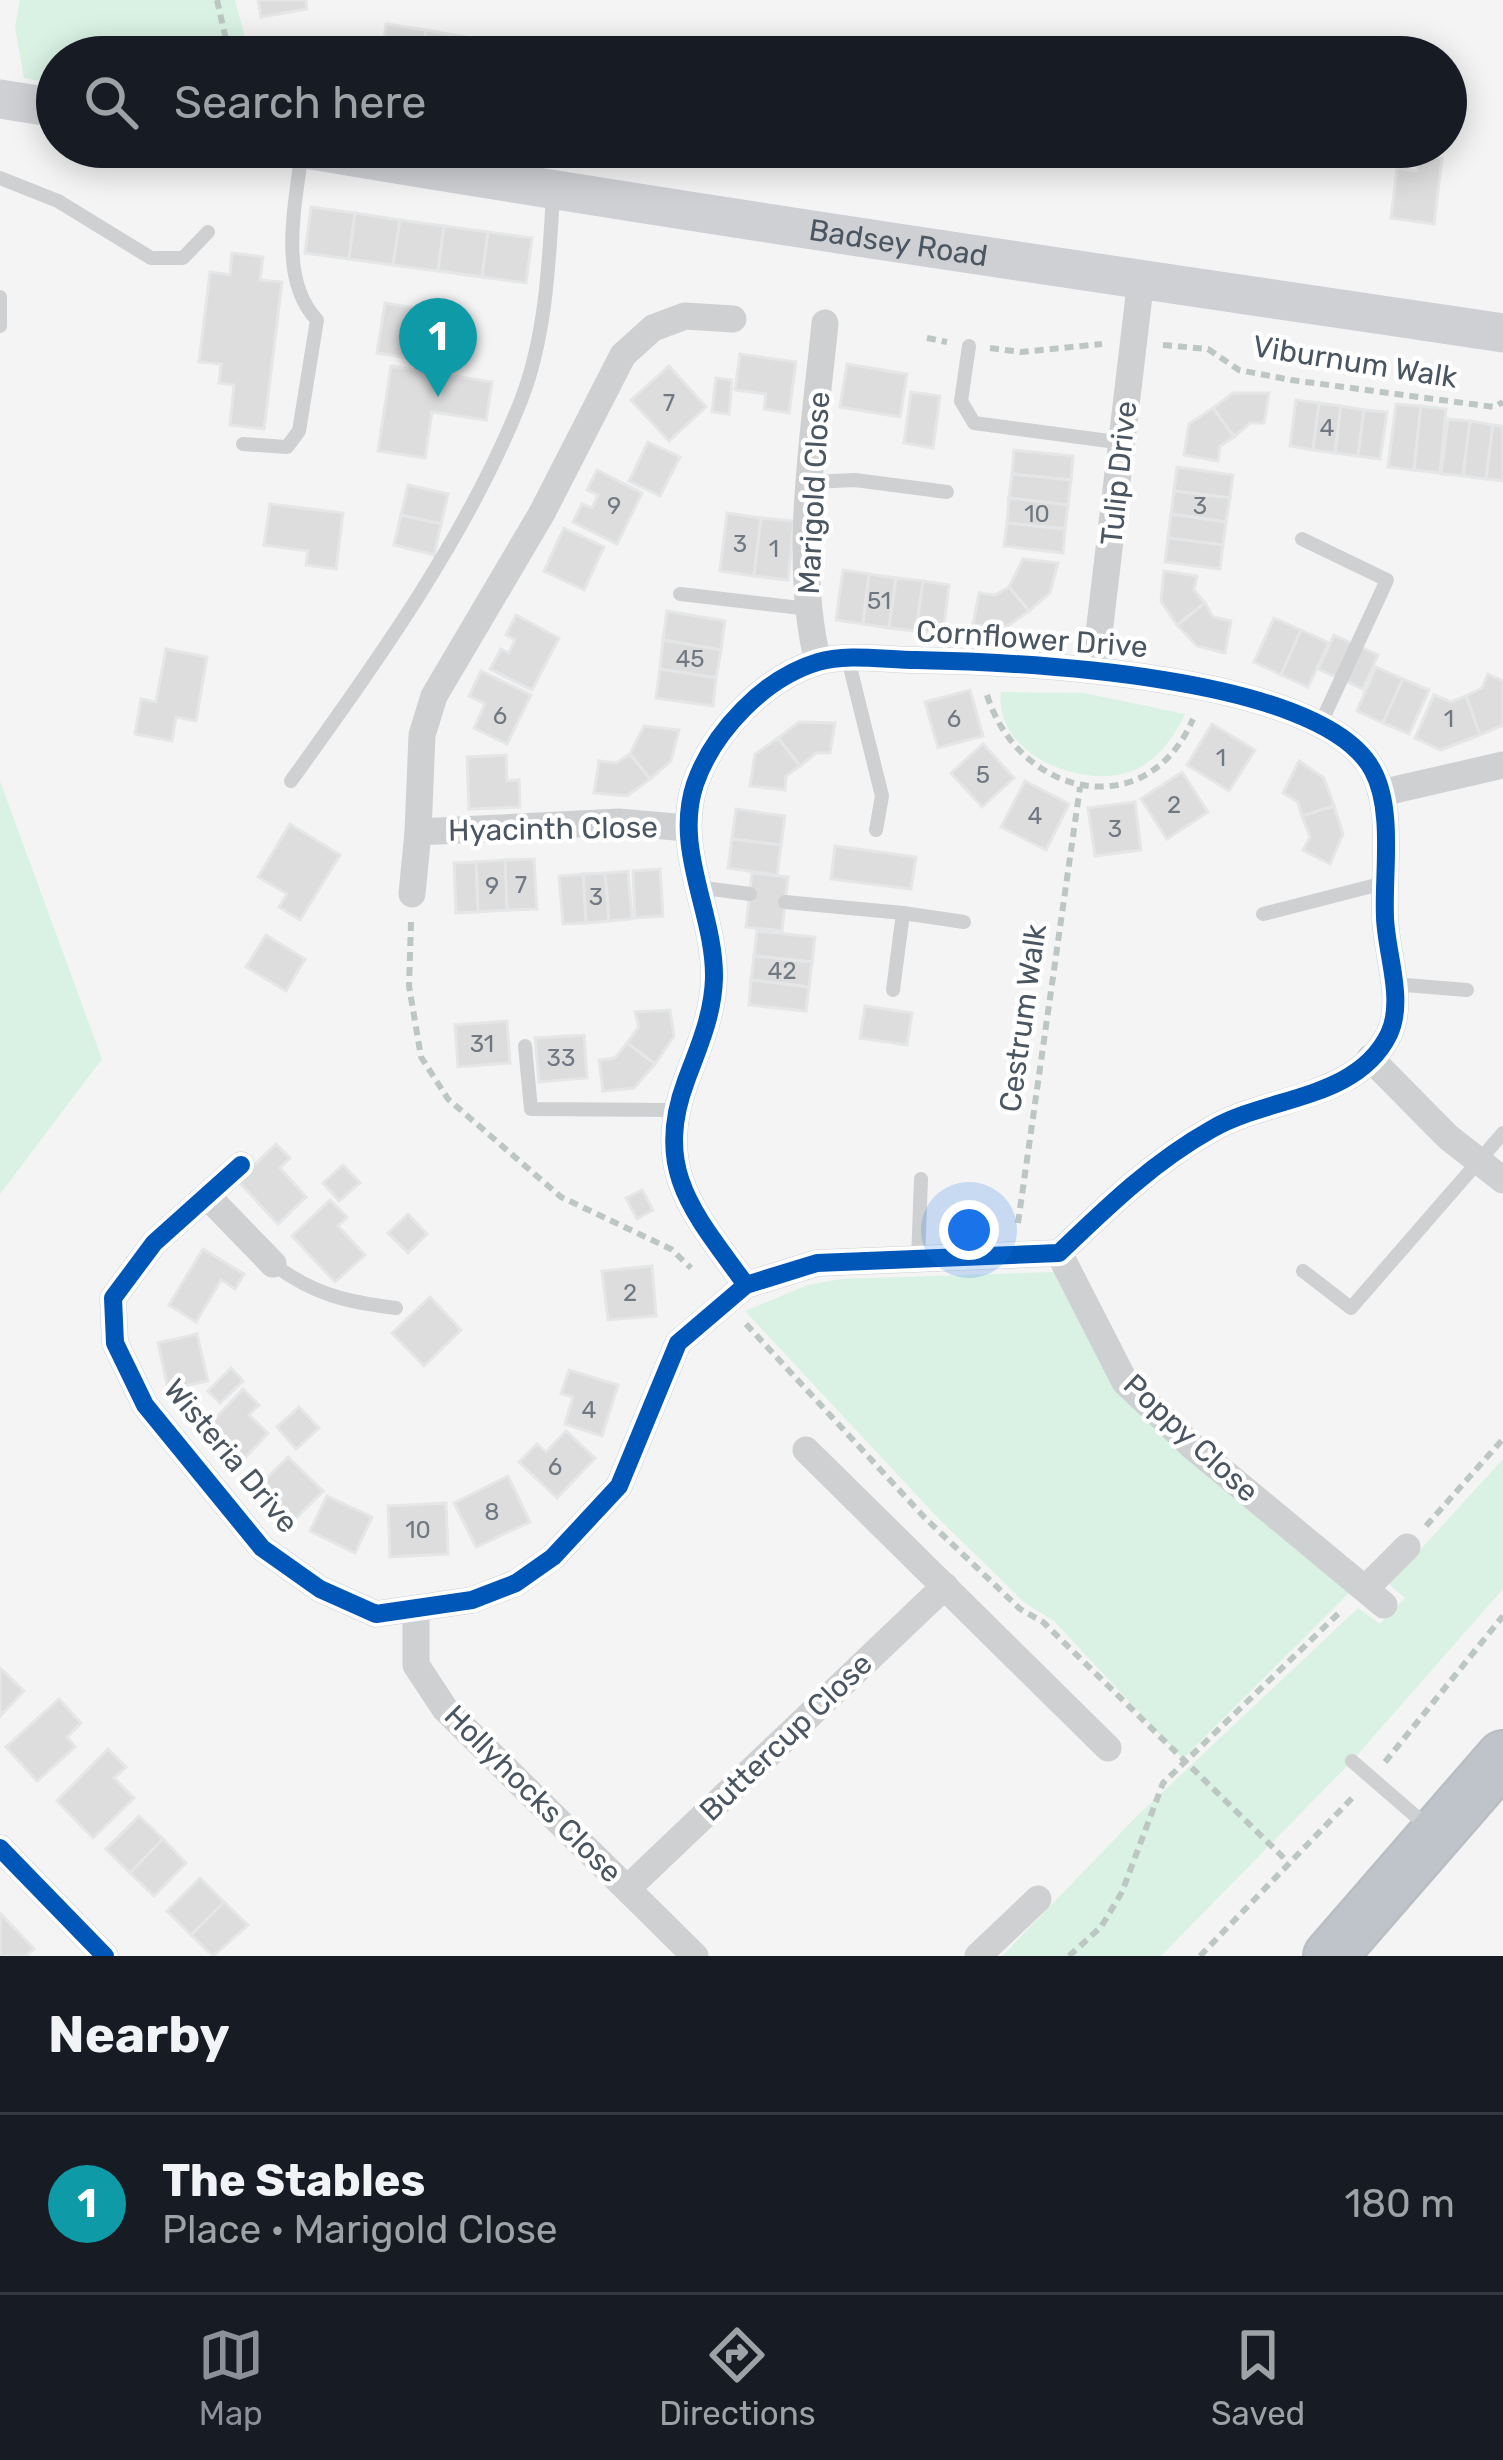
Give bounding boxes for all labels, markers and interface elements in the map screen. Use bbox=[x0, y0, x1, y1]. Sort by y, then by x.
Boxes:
search box bbox=[36, 36, 1467, 168]
icon: search bbox=[78, 69, 144, 135]
text: Search here bbox=[174, 76, 426, 129]
street label: Badsey Road bbox=[807, 212, 990, 274]
pin: 1 bbox=[399, 298, 477, 397]
street label: Viburnum Walk bbox=[1250, 328, 1460, 396]
house number: 7 bbox=[663, 389, 675, 417]
street label: Marigold Close bbox=[791, 391, 837, 595]
street label: Tulip Drive bbox=[1094, 399, 1144, 547]
house number: 4 bbox=[1320, 414, 1335, 442]
house number: 9 bbox=[607, 492, 621, 520]
house number: 3 bbox=[1193, 492, 1207, 520]
house number: 10 bbox=[1024, 500, 1050, 528]
house number: 3 bbox=[733, 530, 747, 558]
house number: 1 bbox=[769, 535, 779, 563]
house number: 51 bbox=[867, 587, 891, 615]
street label: Cornflower Drive bbox=[915, 613, 1149, 665]
house number: 45 bbox=[675, 645, 705, 673]
house number: 6 bbox=[493, 702, 507, 730]
house number: 6 bbox=[947, 705, 961, 733]
house number: 1 bbox=[1444, 705, 1454, 733]
house number: 1 bbox=[1216, 744, 1226, 772]
house number: 5 bbox=[976, 761, 990, 789]
house number: 2 bbox=[1167, 791, 1181, 819]
house number: 4 bbox=[1028, 802, 1043, 830]
street label: Hyacinth Close bbox=[448, 809, 658, 849]
house number: 3 bbox=[1108, 815, 1122, 843]
house number: 7 bbox=[515, 871, 527, 899]
house number: 9 bbox=[485, 872, 499, 900]
house number: 3 bbox=[589, 883, 603, 911]
street label: Cestrum Walk bbox=[992, 921, 1054, 1114]
house number: 42 bbox=[768, 957, 797, 985]
house number: 31 bbox=[470, 1030, 494, 1058]
house number: 33 bbox=[547, 1044, 575, 1072]
your location bbox=[939, 1200, 999, 1260]
house number: 2 bbox=[623, 1279, 637, 1307]
street label: Poppy Close bbox=[1116, 1366, 1266, 1510]
street label: Wisteria Drive bbox=[156, 1372, 306, 1540]
house number: 4 bbox=[582, 1396, 597, 1424]
house number: 6 bbox=[548, 1453, 562, 1481]
house number: 8 bbox=[484, 1498, 500, 1526]
house number: 10 bbox=[405, 1516, 431, 1544]
street label: Buttercup Close bbox=[692, 1646, 880, 1828]
street label: Hollyhocks Close bbox=[437, 1698, 629, 1890]
text: Nearby bbox=[48, 2004, 230, 2065]
text: The Stables bbox=[162, 2154, 426, 2207]
text: 1 bbox=[77, 2181, 97, 2227]
text: 180 m bbox=[1345, 2181, 1455, 2227]
text: Place · Marigold Close bbox=[162, 2207, 558, 2253]
tab: Map bbox=[198, 2322, 264, 2433]
tab: Directions bbox=[659, 2322, 816, 2433]
tab: Saved bbox=[1211, 2322, 1305, 2433]

